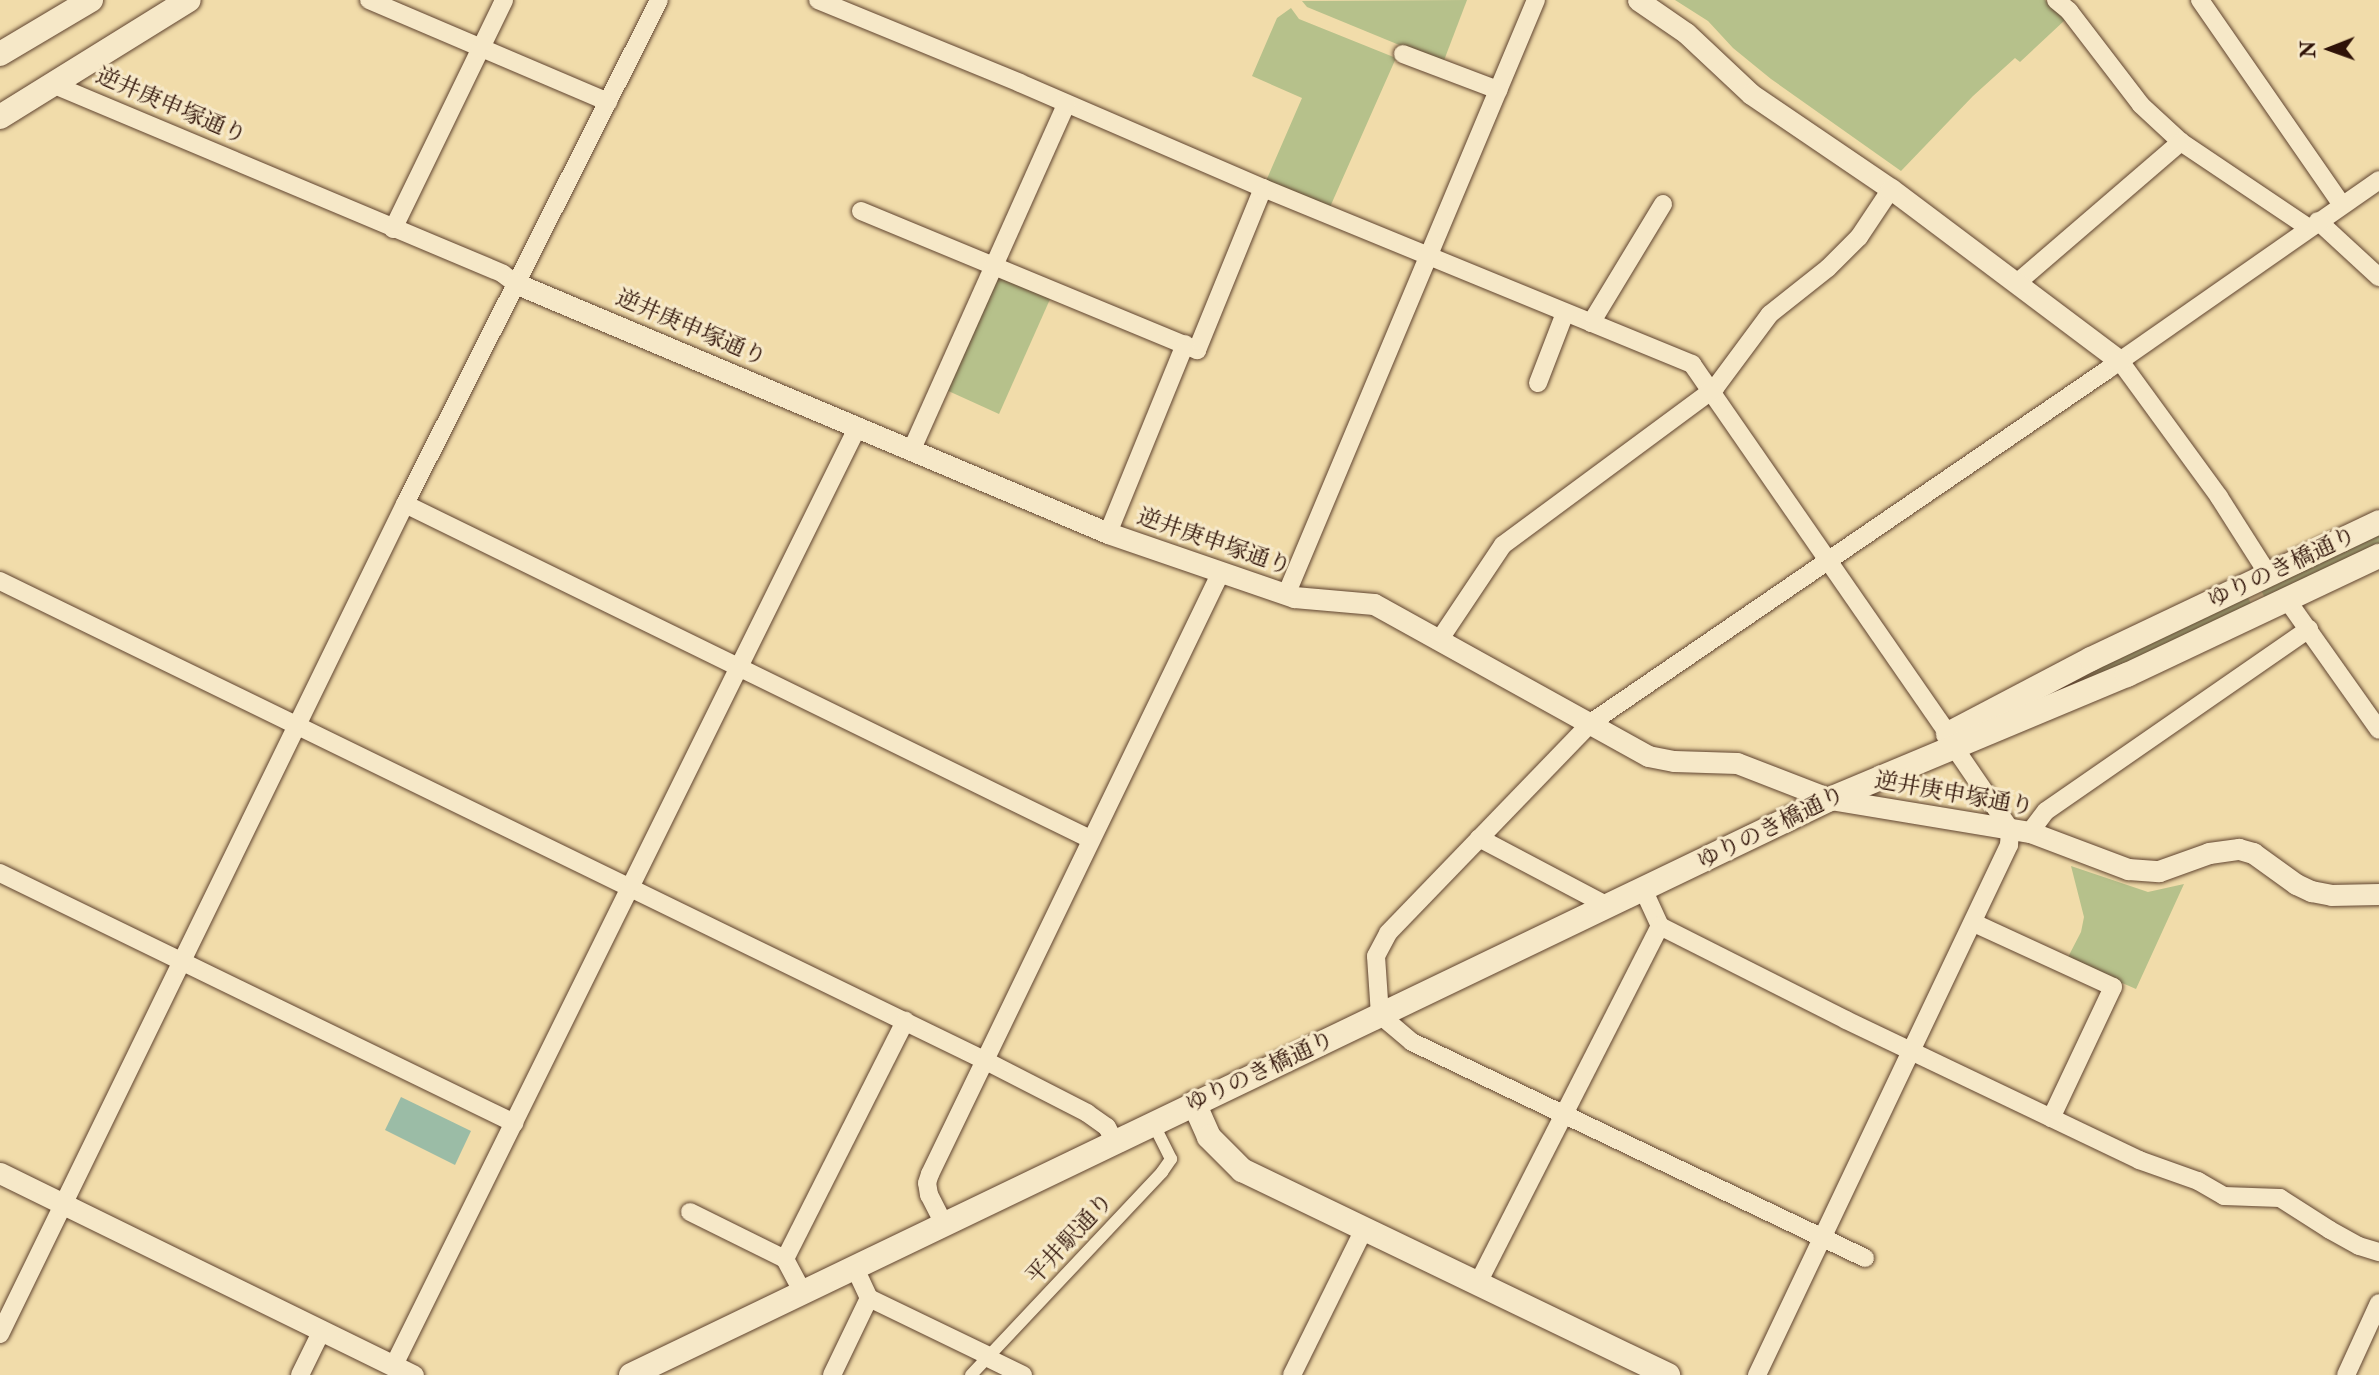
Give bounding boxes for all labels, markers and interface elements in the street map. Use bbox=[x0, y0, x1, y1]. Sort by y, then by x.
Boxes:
north arrow bbox=[2295, 14, 2365, 84]
text: N bbox=[2297, 41, 2321, 58]
street label: 逆井庚申塚通り bbox=[92, 62, 250, 150]
street label: 逆井庚申塚通り bbox=[612, 284, 770, 372]
street label: 逆井庚申塚通り bbox=[1133, 503, 1295, 581]
street label: ゆりのき橋通り bbox=[2203, 521, 2361, 615]
street label: 逆井庚申塚通り bbox=[1872, 766, 2036, 822]
street label: ゆりのき橋通り bbox=[1693, 780, 1849, 876]
street label: ゆりのき橋通り bbox=[1181, 1025, 1339, 1119]
street label: 平井駅通り bbox=[1021, 1188, 1119, 1290]

